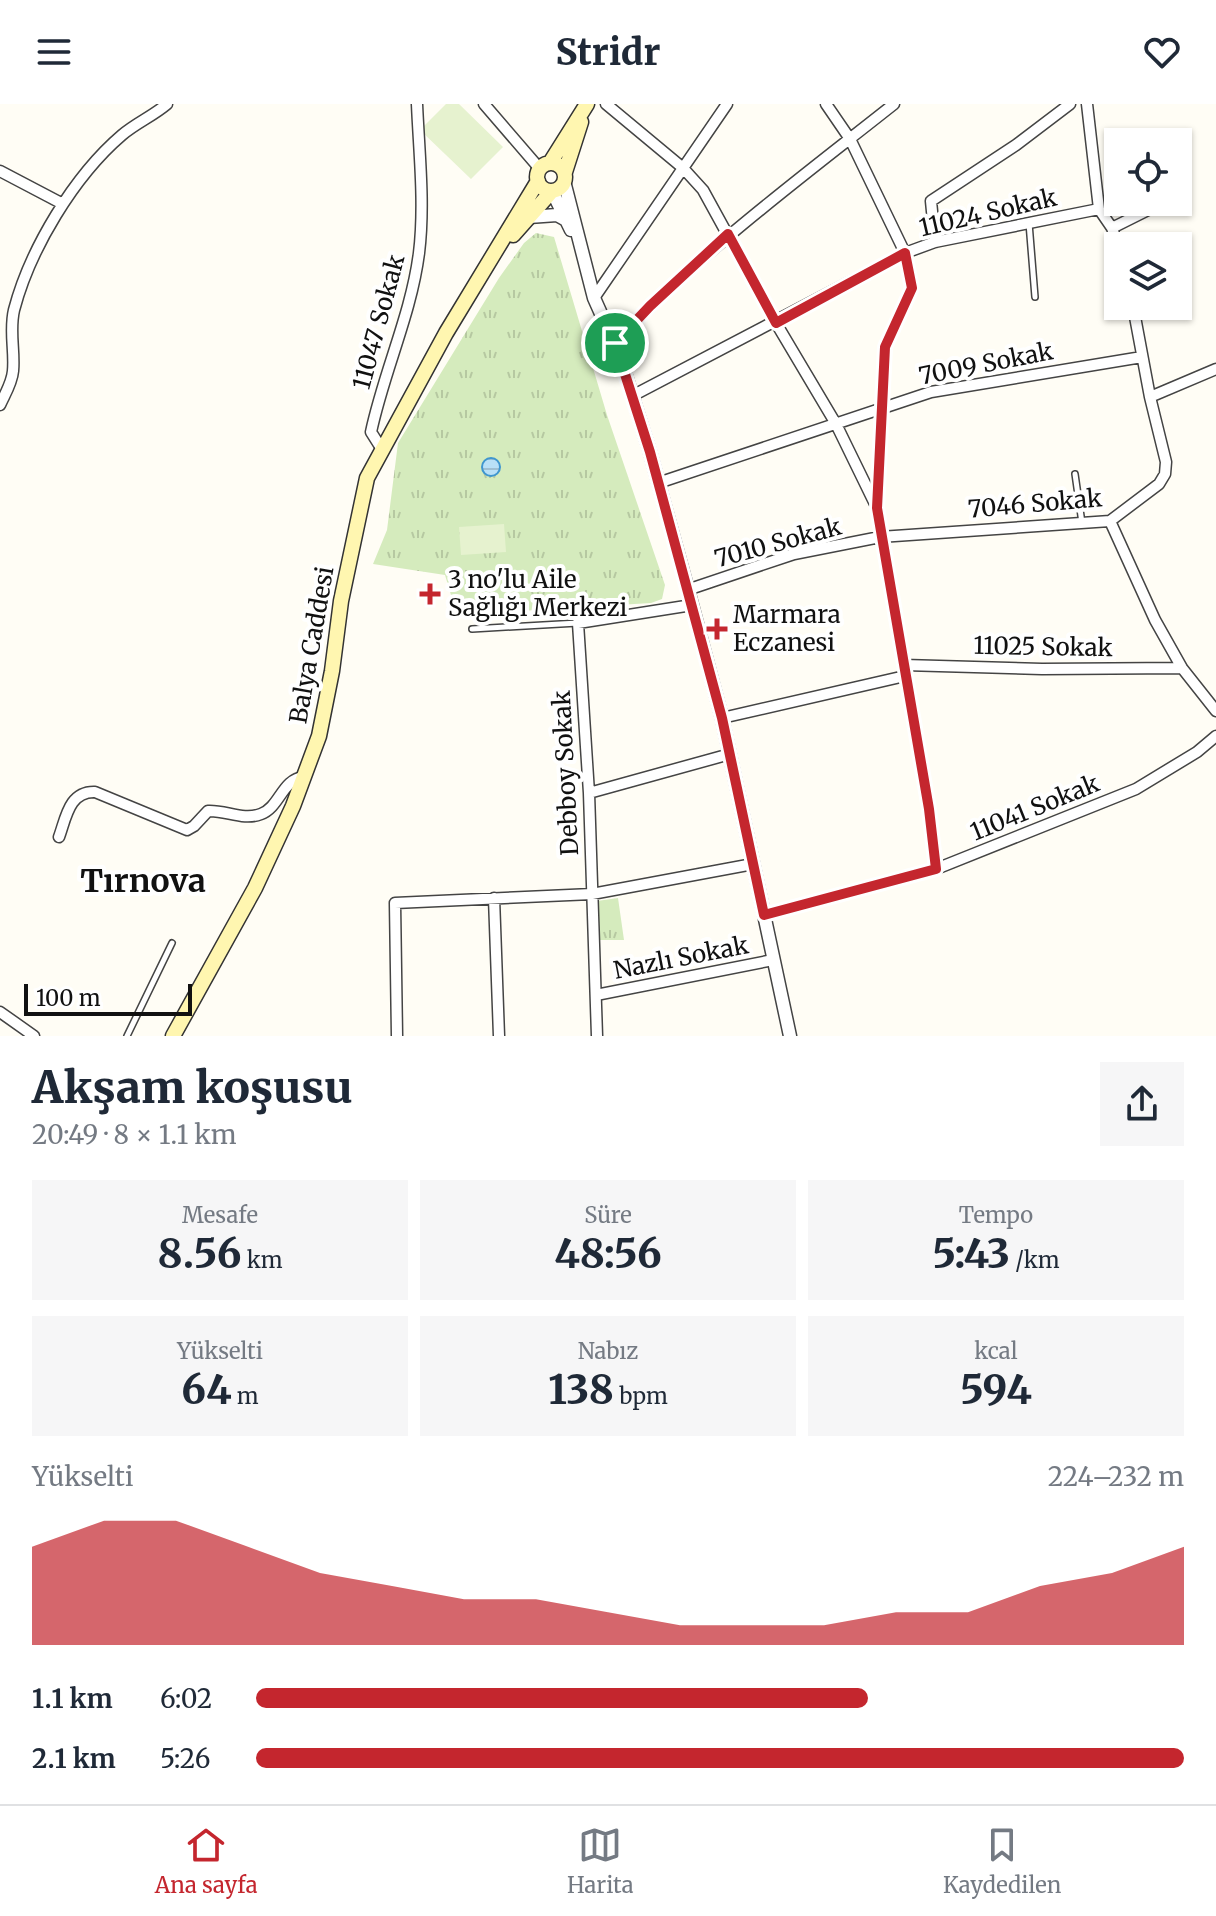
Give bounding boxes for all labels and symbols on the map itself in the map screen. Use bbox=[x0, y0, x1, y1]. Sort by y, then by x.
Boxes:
street label: 11024 Sokak bbox=[916, 181, 1060, 243]
street label: 11047 Sokak bbox=[346, 250, 412, 393]
pin bbox=[581, 309, 649, 377]
street label: 7009 Sokak bbox=[916, 335, 1056, 392]
street label: 7046 Sokak bbox=[967, 482, 1104, 525]
street label: 7010 Sokak bbox=[711, 511, 845, 574]
street label: Balya Caddesi bbox=[282, 564, 341, 726]
place label: 3 no'lu Aile Sağlığı Merkezi bbox=[448, 564, 628, 623]
marker: 3 no'lu Aile Sağlığı Merkezi bbox=[419, 583, 441, 605]
place label: Marmara Eczanesi bbox=[733, 599, 841, 658]
marker: Marmara Eczanesi bbox=[708, 620, 726, 638]
street label: 11025 Sokak bbox=[973, 630, 1114, 663]
street label: Debboy Sokak bbox=[546, 689, 585, 856]
street label: 11041 Sokak bbox=[966, 767, 1105, 847]
district label: Tırnova bbox=[80, 861, 206, 901]
street label: Nazlı Sokak bbox=[611, 929, 752, 986]
scale bar bbox=[24, 980, 192, 1016]

